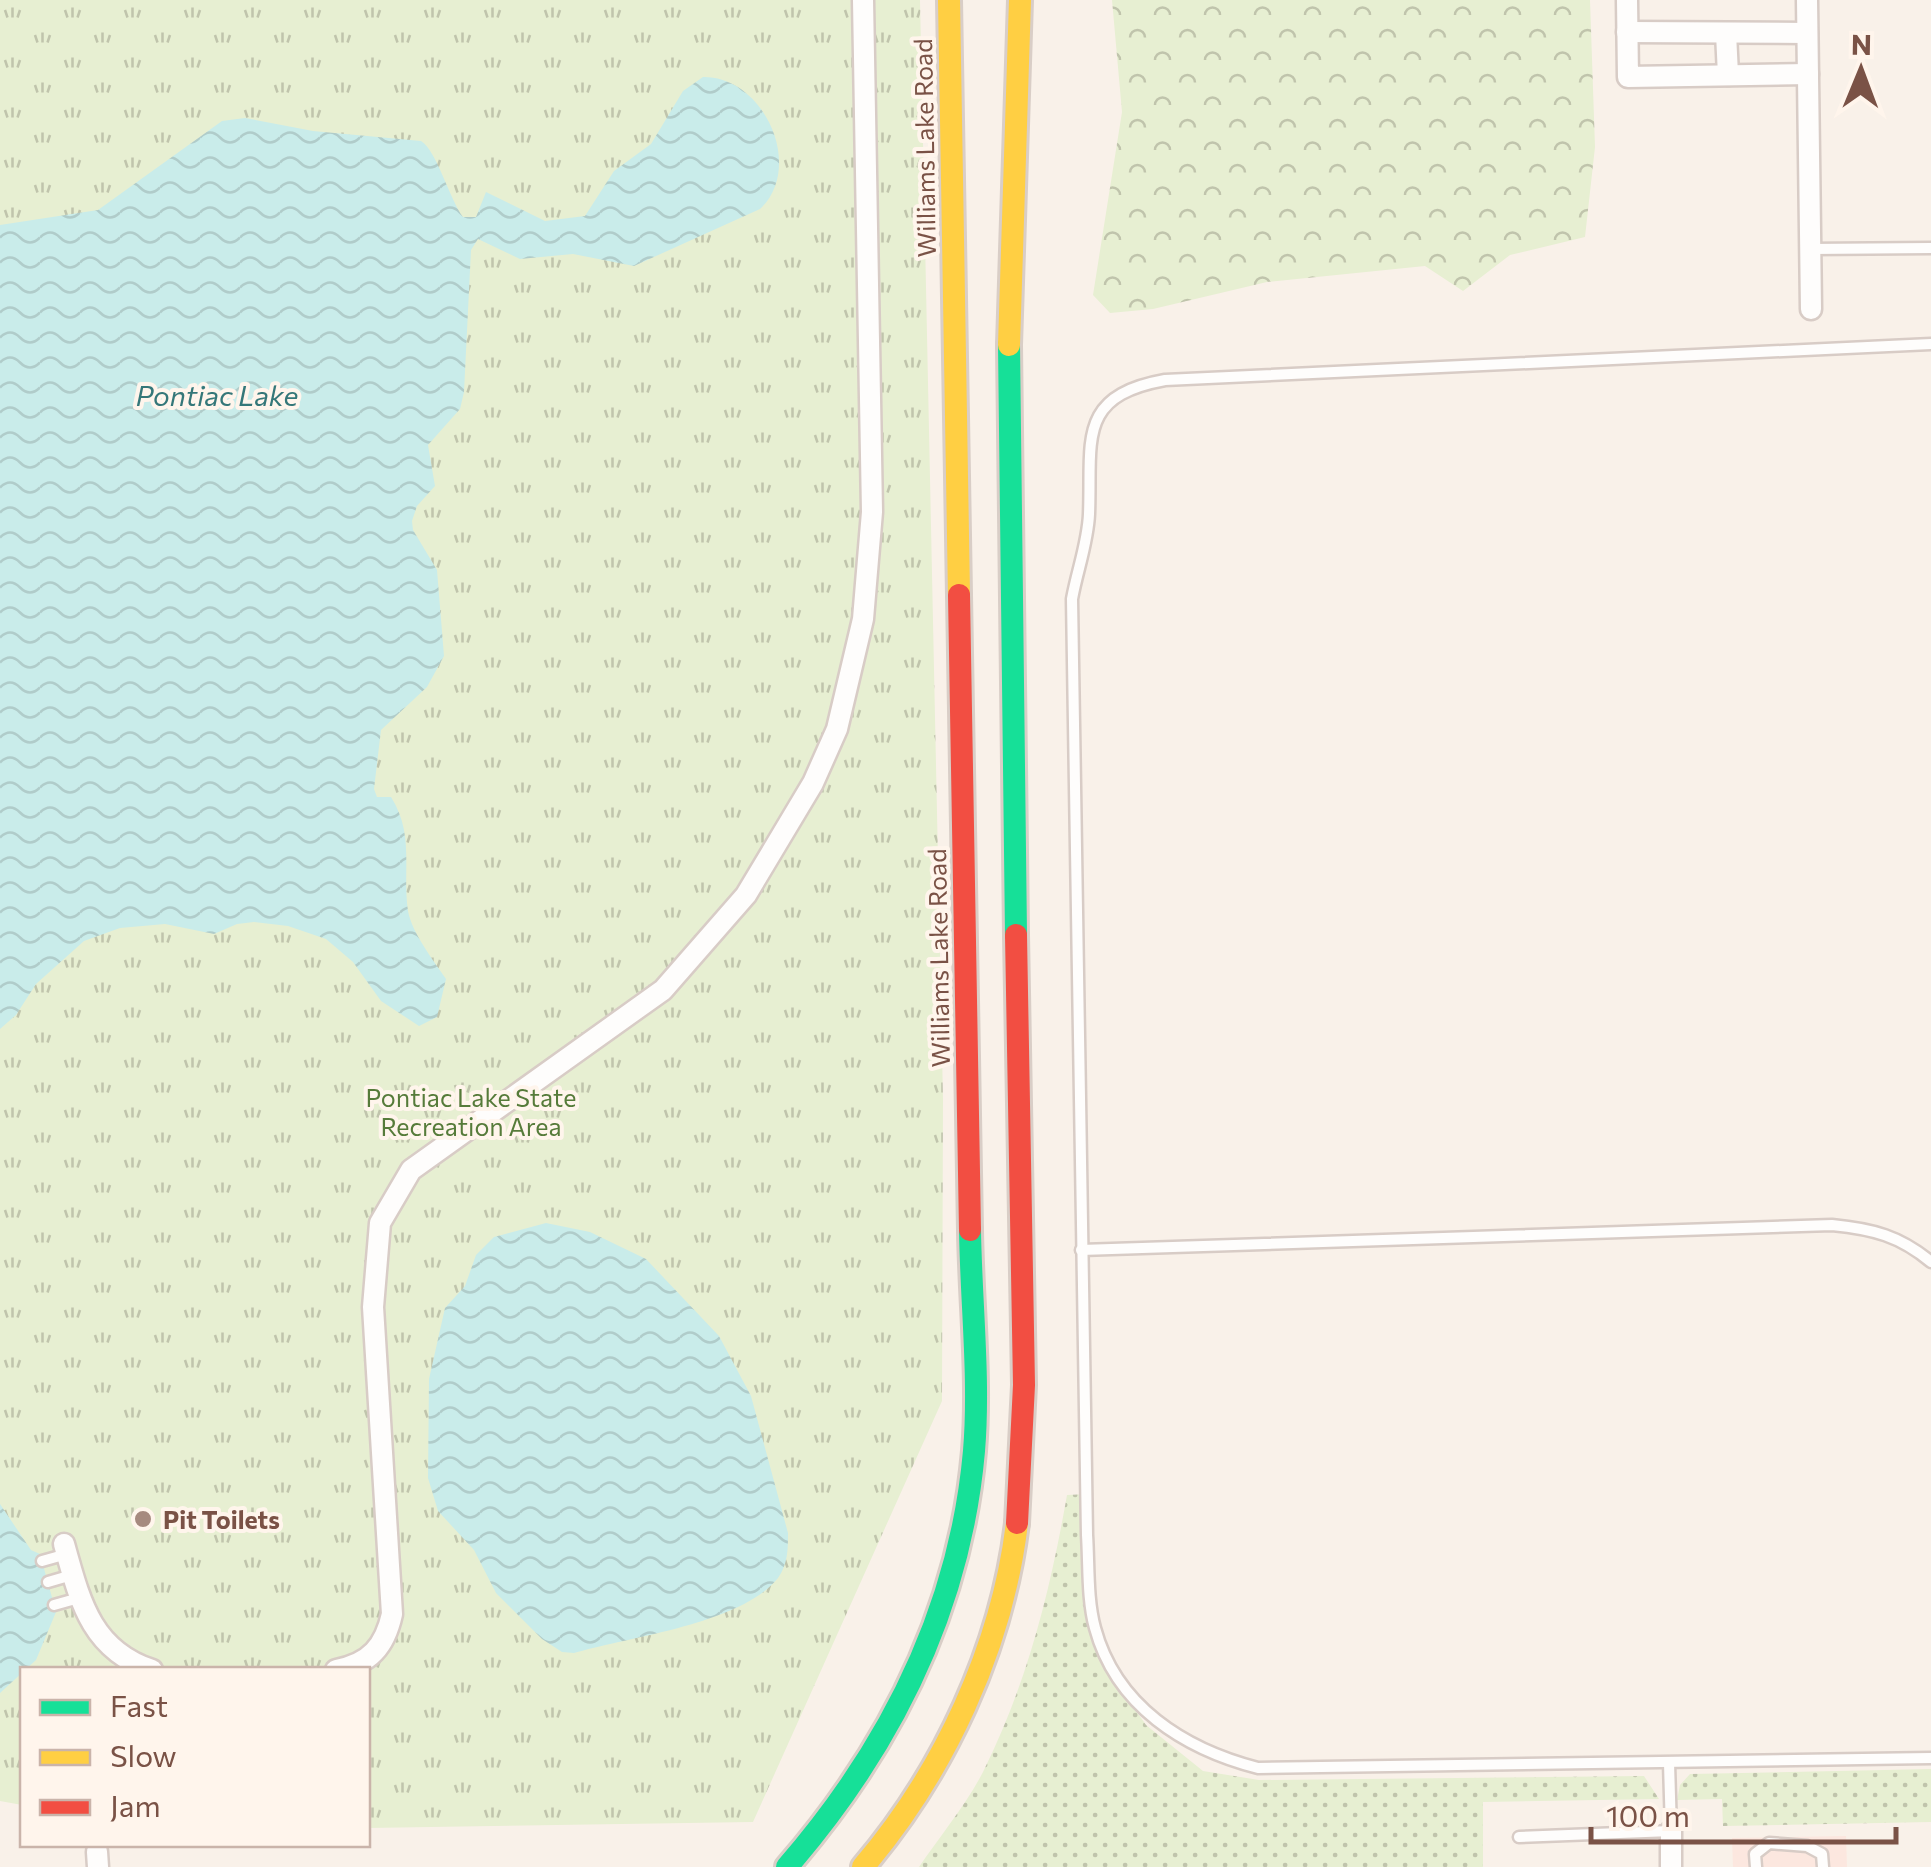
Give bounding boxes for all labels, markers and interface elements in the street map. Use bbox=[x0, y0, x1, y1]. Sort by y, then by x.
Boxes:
north arrow bbox=[1811, 20, 1911, 120]
text: N bbox=[1851, 27, 1872, 61]
street label: Williams Lake Road bbox=[907, 38, 941, 258]
water label: Pontiac Lake bbox=[136, 378, 298, 412]
street label: Williams Lake Road bbox=[921, 848, 955, 1068]
park label: Pontiac Lake State Recreation Area bbox=[366, 1082, 576, 1141]
place label: Pit Toilets bbox=[163, 1504, 280, 1534]
marker: Pit Toilets bbox=[132, 1508, 154, 1530]
legend bbox=[20, 1667, 370, 1847]
text: Fast bbox=[110, 1686, 168, 1723]
text: Slow bbox=[110, 1736, 177, 1773]
scale bar bbox=[1591, 1782, 1896, 1844]
text: Jam bbox=[110, 1786, 161, 1823]
text: 100 m bbox=[1606, 1796, 1690, 1833]

